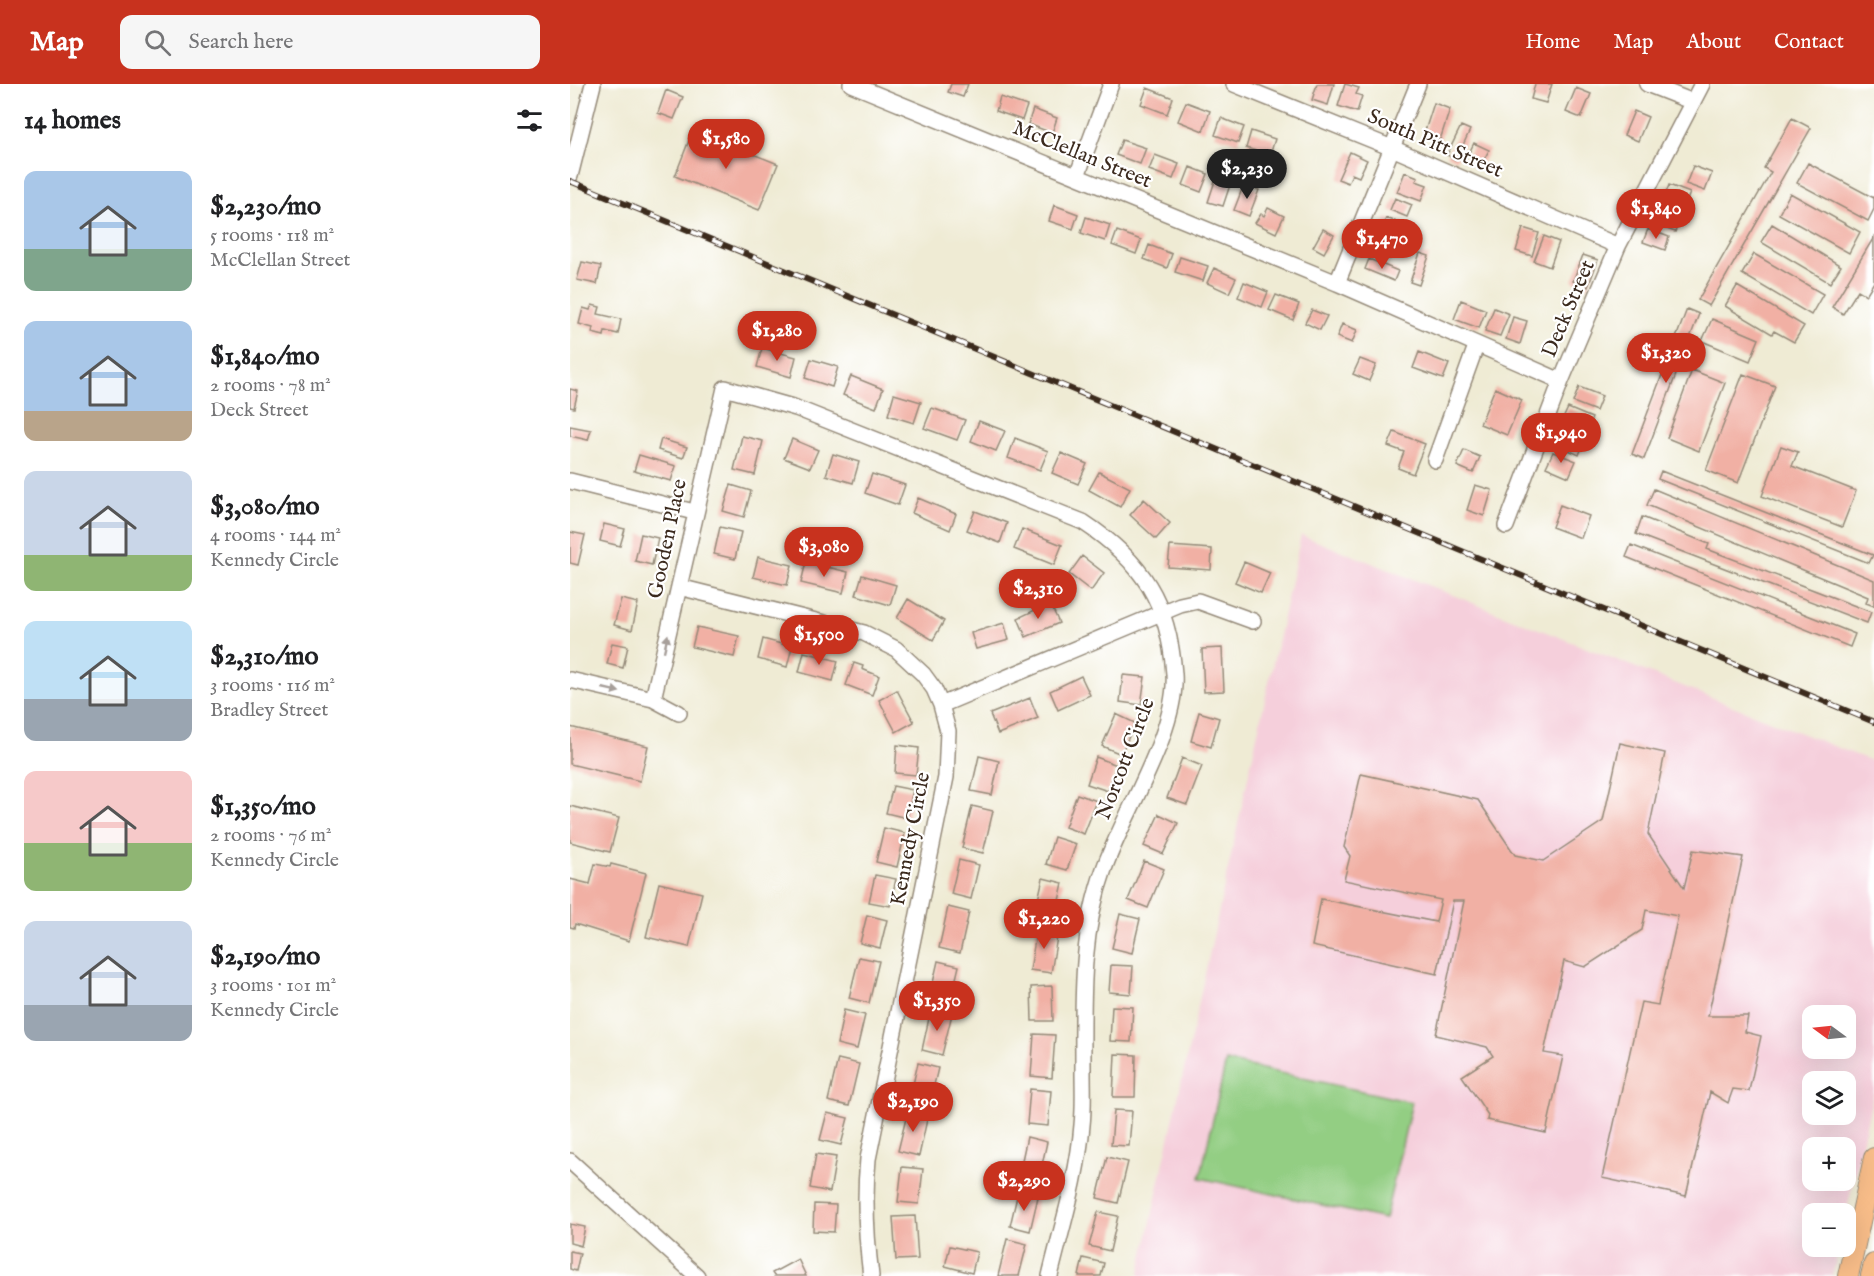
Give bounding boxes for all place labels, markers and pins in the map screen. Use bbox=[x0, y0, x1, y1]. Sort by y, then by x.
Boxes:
pin: $1,580 bbox=[677, 119, 775, 170]
pin: $2,230 bbox=[1198, 149, 1296, 200]
pin: $1,840 bbox=[1607, 189, 1705, 240]
pin: $1,470 bbox=[1333, 219, 1431, 270]
pin: $1,280 bbox=[728, 311, 826, 362]
pin: $1,320 bbox=[1617, 333, 1715, 384]
pin: $1,940 bbox=[1512, 413, 1610, 464]
pin: $3,080 bbox=[775, 527, 873, 578]
pin: $2,310 bbox=[989, 569, 1087, 620]
pin: $1,500 bbox=[770, 615, 868, 666]
pin: $1,220 bbox=[995, 899, 1093, 950]
pin: $1,350 bbox=[888, 981, 986, 1032]
pin: $2,190 bbox=[864, 1082, 962, 1133]
pin: $2,290 bbox=[975, 1161, 1073, 1212]

